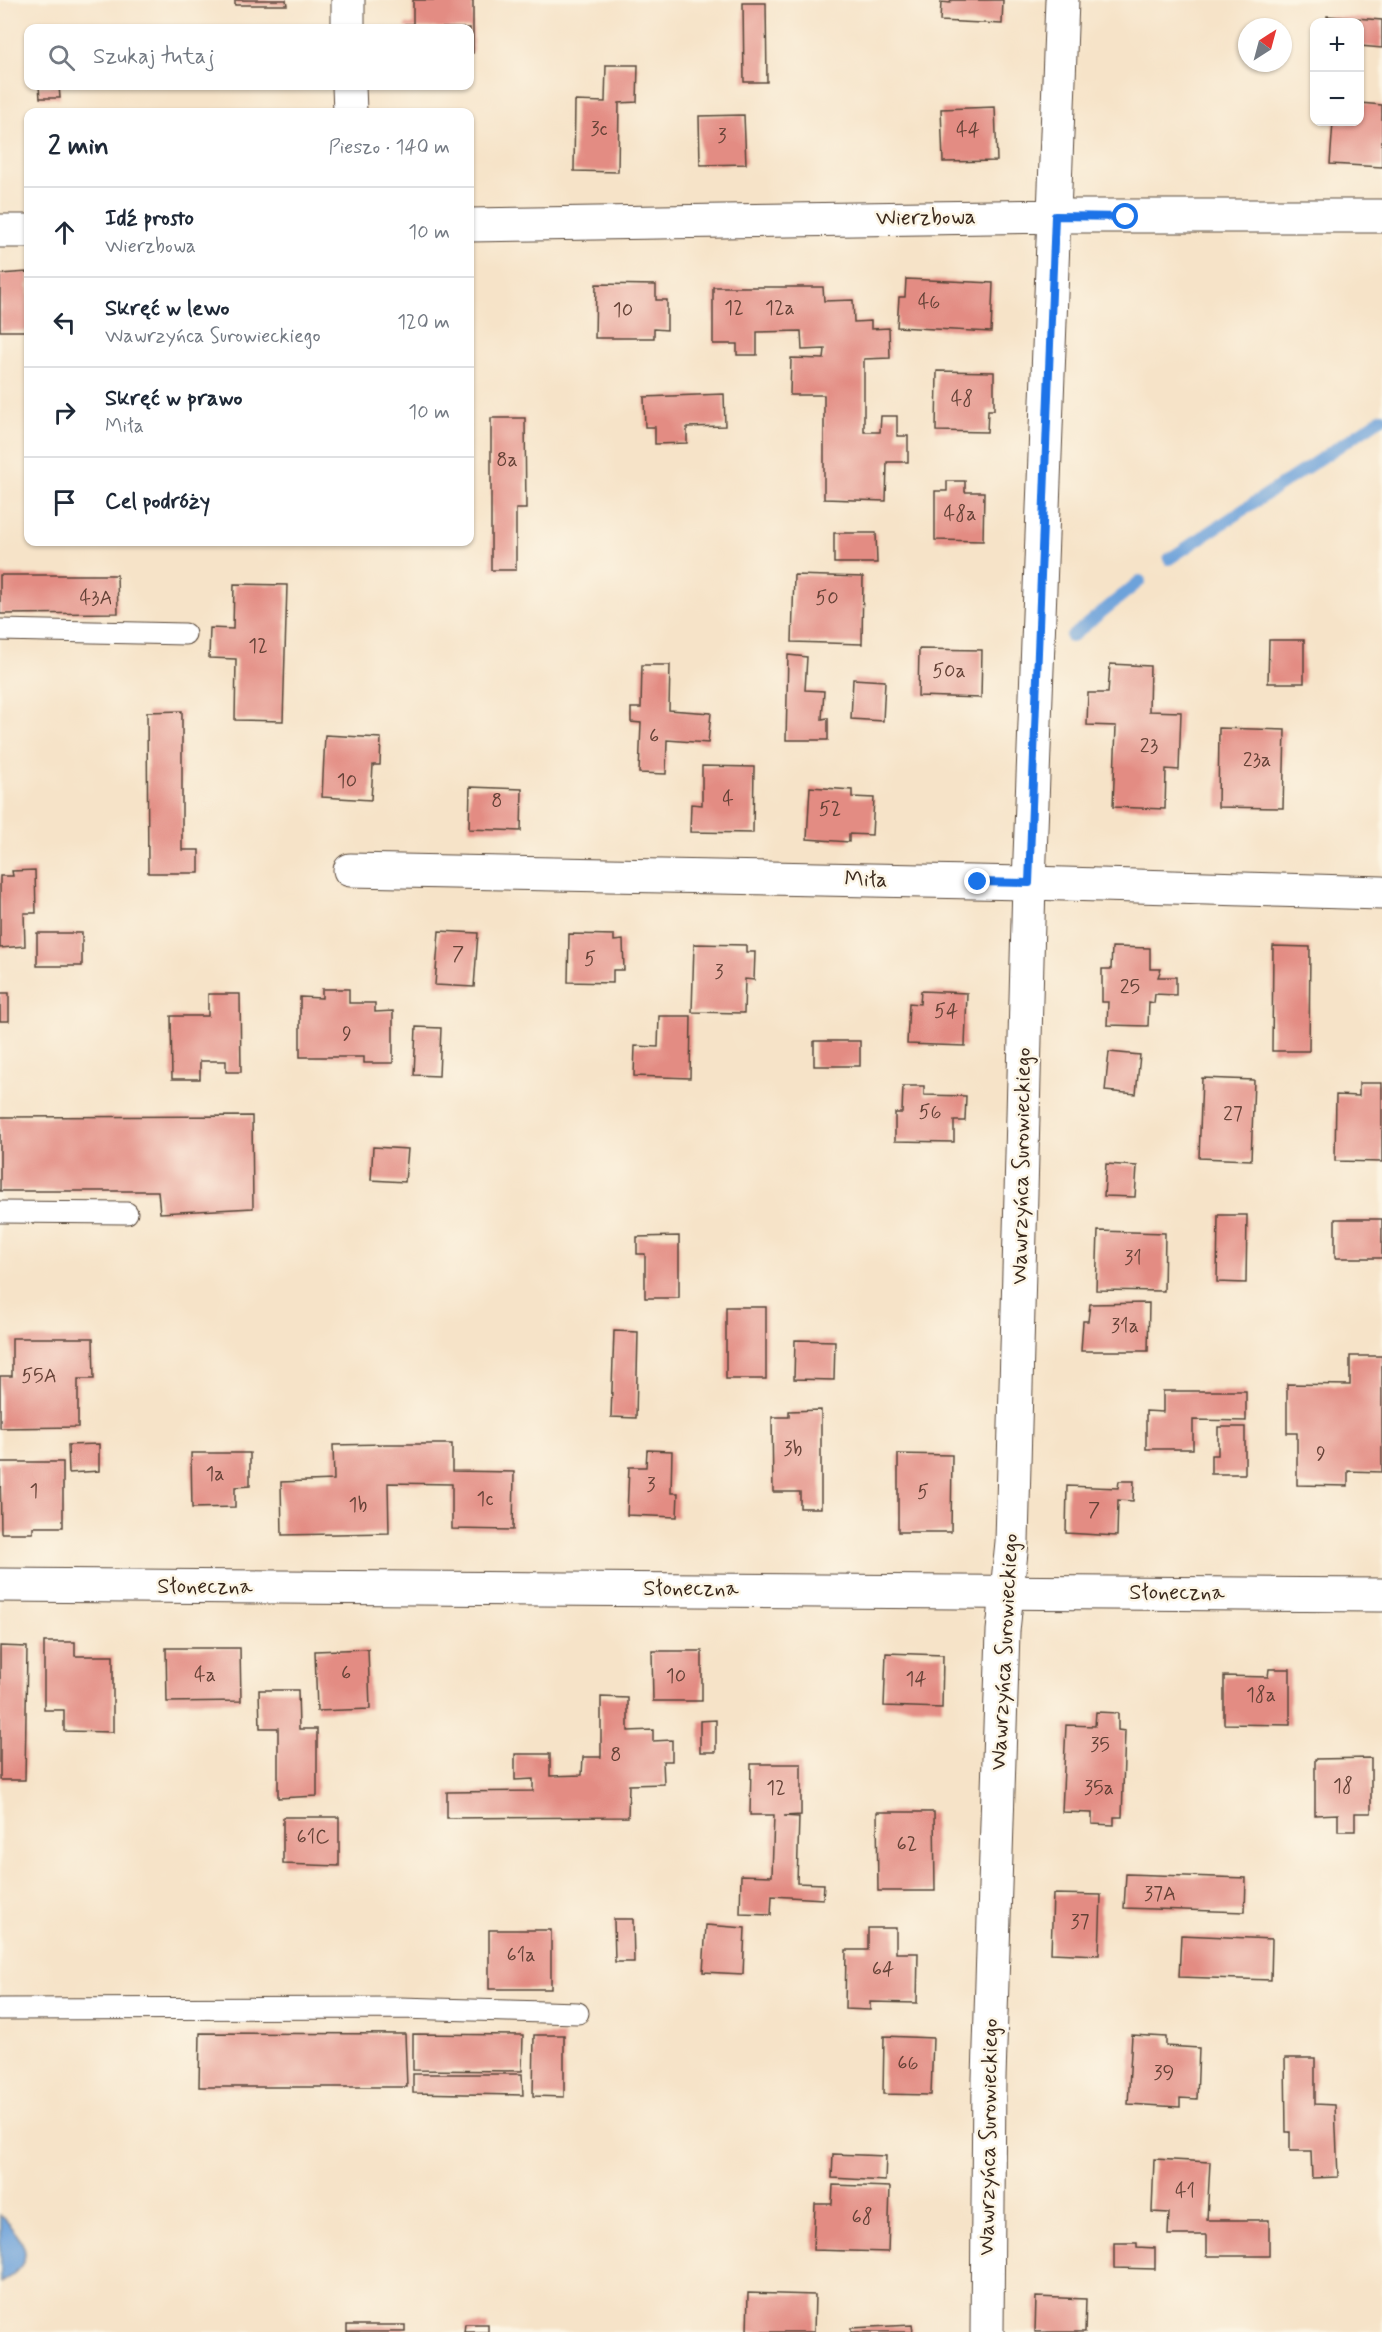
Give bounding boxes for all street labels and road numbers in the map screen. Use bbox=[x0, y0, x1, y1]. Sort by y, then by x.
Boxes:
street label: Wierzbowa bbox=[876, 203, 976, 233]
street label: Miła bbox=[844, 866, 888, 894]
street label: Wawrzyńca Surowieckiego bbox=[1006, 1047, 1039, 1285]
street label: Wawrzyńca Surowieckiego bbox=[985, 1533, 1026, 1771]
street label: Słoneczna bbox=[157, 1573, 254, 1601]
street label: Słoneczna bbox=[643, 1575, 740, 1603]
street label: Słoneczna bbox=[1129, 1579, 1226, 1607]
street label: Wawrzyńca Surowieckiego bbox=[973, 2018, 1006, 2256]

